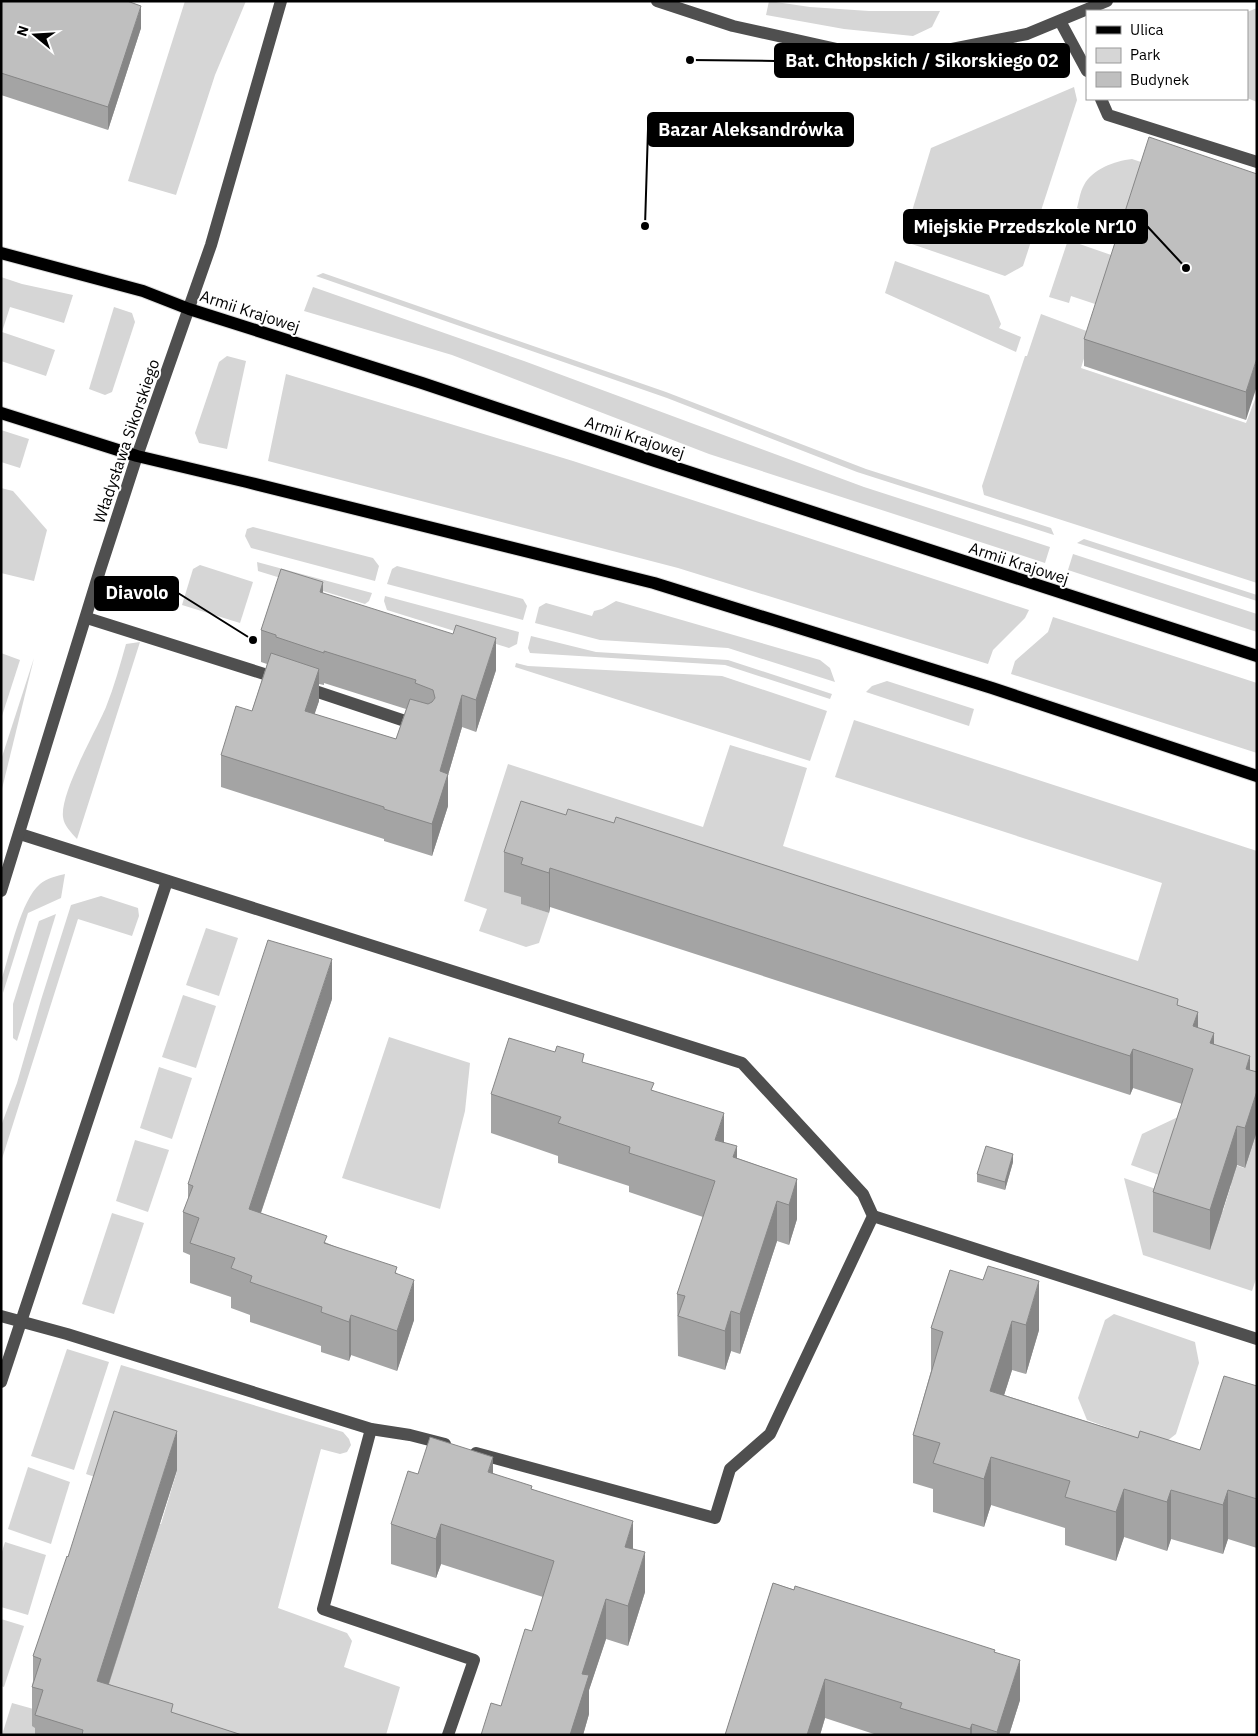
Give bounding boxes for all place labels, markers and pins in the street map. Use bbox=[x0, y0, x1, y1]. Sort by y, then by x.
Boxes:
callout: Bat. Chłopskich / Sikorskiego 02 bbox=[775, 44, 1069, 77]
callout: Bazar Aleksandrówka bbox=[648, 113, 853, 146]
callout: Miejskie Przedszkole Nr10 bbox=[904, 210, 1147, 243]
callout: Diavolo bbox=[95, 577, 178, 610]

